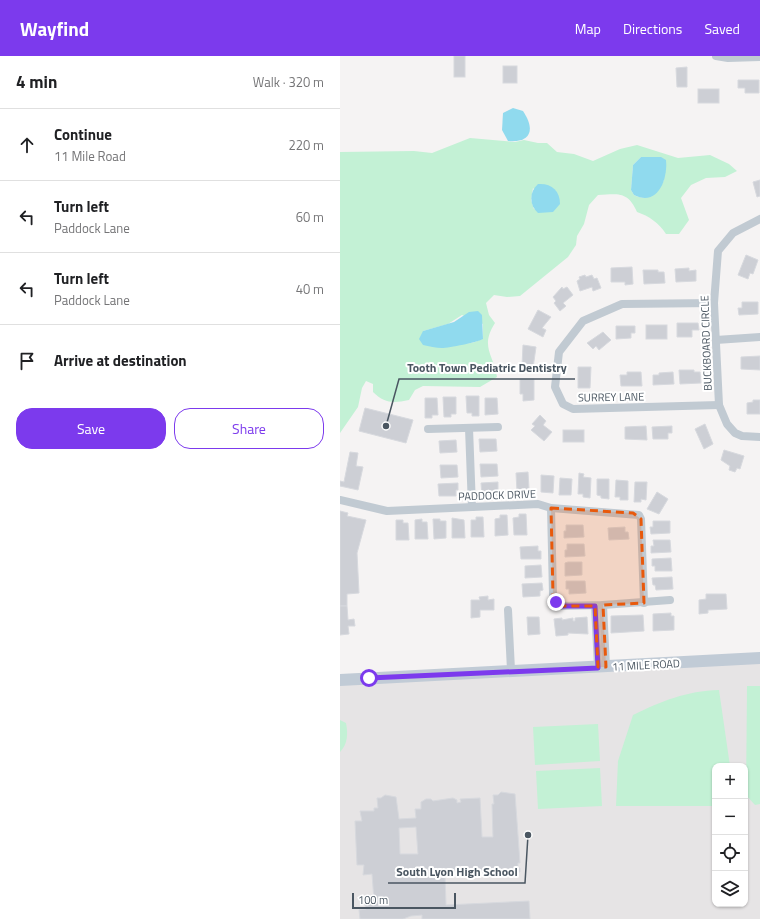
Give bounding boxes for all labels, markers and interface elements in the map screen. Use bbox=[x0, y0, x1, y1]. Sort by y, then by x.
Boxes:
text: Wayfind bbox=[20, 14, 89, 43]
text: Map bbox=[575, 18, 601, 39]
text: Directions bbox=[623, 18, 682, 39]
text: Saved bbox=[704, 18, 740, 39]
text: 4 min bbox=[16, 69, 57, 95]
text: Walk · 320 m bbox=[253, 72, 324, 92]
text: Continue bbox=[54, 123, 112, 146]
icon: ahead bbox=[16, 134, 38, 156]
text: 220 m bbox=[288, 135, 324, 155]
text: 11 Mile Road bbox=[54, 146, 126, 166]
text: Turn left bbox=[54, 195, 109, 218]
icon: left bbox=[16, 206, 38, 228]
text: 60 m bbox=[296, 207, 324, 227]
text: Paddock Lane bbox=[54, 218, 130, 238]
text: Turn left bbox=[54, 267, 109, 290]
icon: left bbox=[16, 278, 38, 300]
text: 40 m bbox=[296, 279, 324, 299]
text: Paddock Lane bbox=[54, 290, 130, 310]
street label: BUCKBOARD CIRCLE bbox=[696, 295, 716, 391]
text: Arrive at destination bbox=[54, 349, 187, 372]
icon: arrive bbox=[16, 350, 38, 372]
callout: Tooth Town Pediatric Dentistry bbox=[399, 355, 575, 379]
text: Tooth Town Pediatric Dentistry bbox=[407, 358, 567, 377]
street label: SURREY LANE bbox=[578, 388, 644, 406]
button: Save bbox=[16, 408, 166, 449]
button: Share bbox=[174, 408, 324, 449]
street label: PADDOCK DRIVE bbox=[458, 486, 536, 504]
route end bbox=[547, 593, 565, 611]
street label: 11 MILE ROAD bbox=[612, 655, 680, 675]
route start bbox=[360, 669, 378, 687]
map controls bbox=[712, 763, 748, 907]
button: + bbox=[712, 763, 748, 799]
button: − bbox=[712, 799, 748, 835]
button: locate bbox=[712, 835, 748, 871]
callout: South Lyon High School bbox=[388, 859, 525, 883]
text: South Lyon High School bbox=[396, 862, 518, 881]
button: layers bbox=[712, 871, 748, 907]
scale bar bbox=[352, 891, 456, 910]
text: 100 m bbox=[358, 892, 388, 908]

